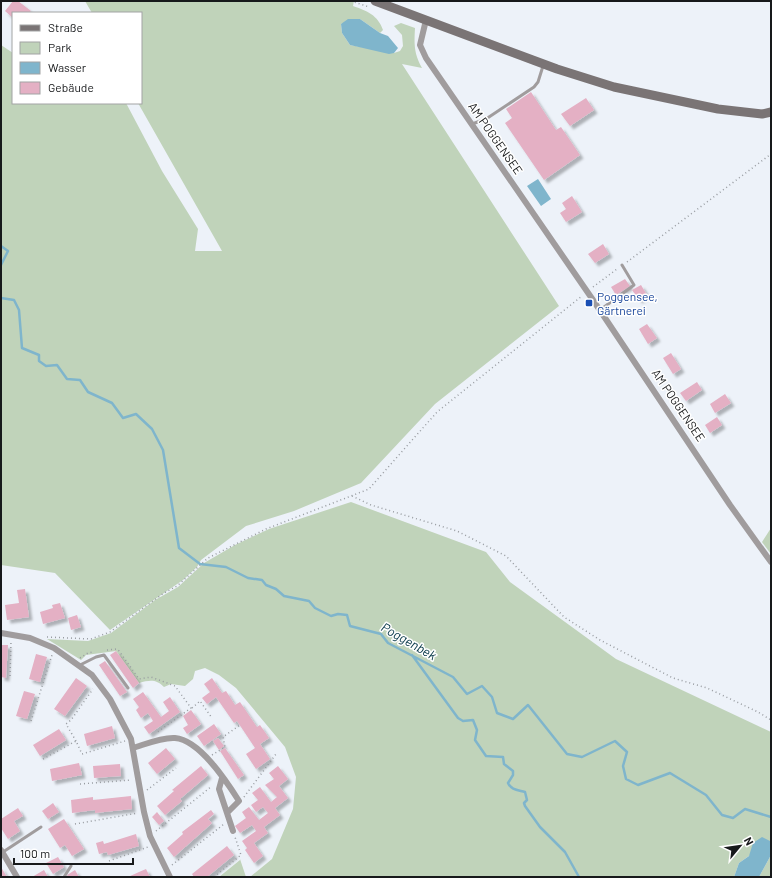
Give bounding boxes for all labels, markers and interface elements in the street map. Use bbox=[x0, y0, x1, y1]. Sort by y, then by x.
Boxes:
legend bbox=[12, 12, 142, 104]
text: Straße bbox=[48, 20, 83, 34]
text: Park bbox=[48, 40, 72, 54]
text: Wasser bbox=[48, 60, 87, 74]
text: Gebäude bbox=[48, 80, 94, 94]
street label: AM POGGENSEE bbox=[466, 99, 526, 177]
place label: Poggensee, Gärtnerei bbox=[597, 289, 658, 317]
marker: Poggensee, Gärtnerei bbox=[584, 298, 594, 308]
street label: AM POGGENSEE bbox=[650, 366, 708, 444]
water label: Poggenbek bbox=[379, 619, 440, 664]
north arrow bbox=[720, 826, 760, 866]
text: N bbox=[742, 835, 757, 847]
scale bar bbox=[14, 840, 133, 866]
text: 100 m bbox=[20, 846, 50, 860]

